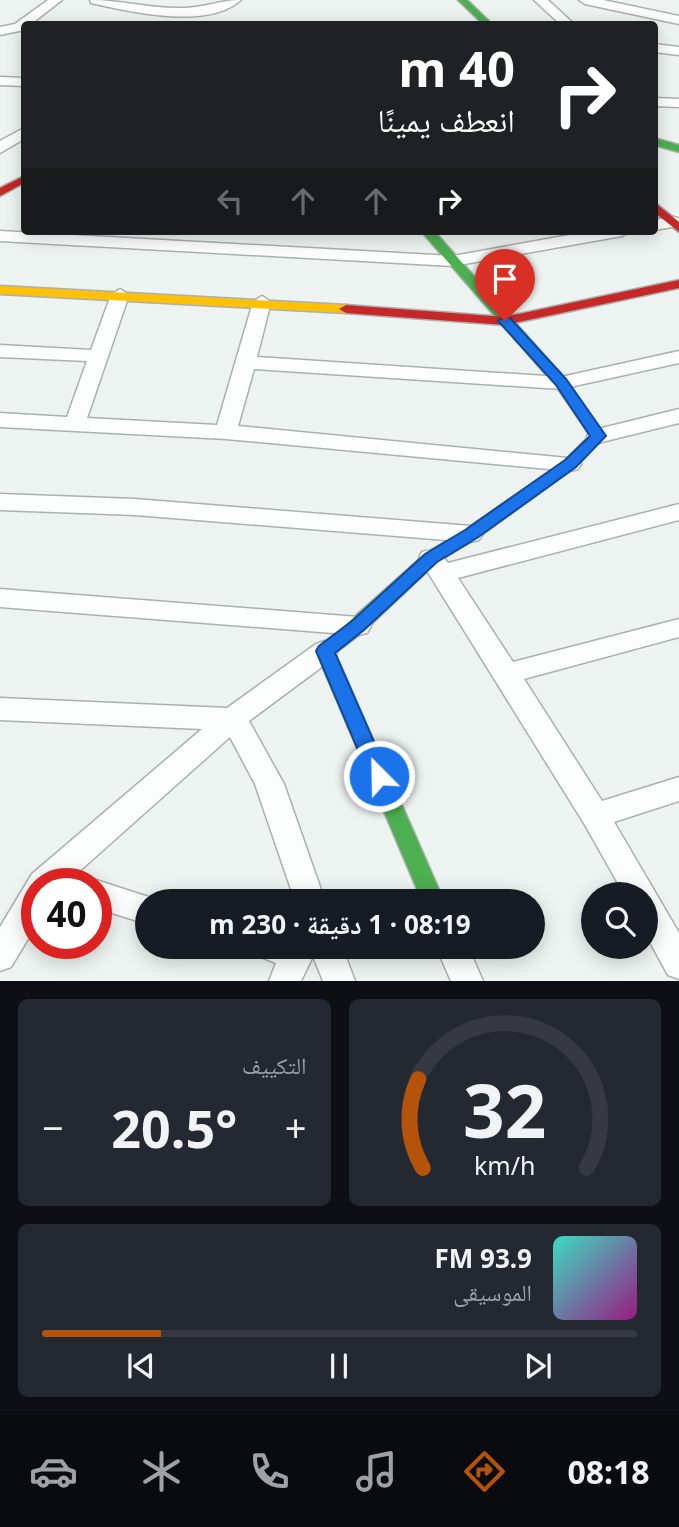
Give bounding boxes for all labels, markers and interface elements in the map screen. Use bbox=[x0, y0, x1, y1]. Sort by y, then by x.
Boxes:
text: 40 m bbox=[398, 35, 515, 101]
icon: right bbox=[539, 49, 630, 140]
text: انعطف يمينًا bbox=[378, 98, 515, 141]
icon: left bbox=[211, 182, 249, 220]
icon: ahead bbox=[284, 182, 322, 220]
icon: ahead bbox=[357, 182, 395, 220]
icon: right bbox=[430, 182, 468, 220]
pin bbox=[475, 249, 535, 321]
icon: arrive bbox=[486, 260, 524, 298]
position arrow bbox=[342, 739, 416, 813]
speed limit sign: 40 bbox=[21, 868, 112, 959]
map controls bbox=[581, 882, 658, 959]
button: search bbox=[581, 882, 658, 959]
text: 08:19 · 1 دقيقة · 230 m bbox=[209, 906, 471, 942]
text: التكييف bbox=[242, 1049, 307, 1081]
text: 32 bbox=[463, 1061, 546, 1160]
text: 20.5° bbox=[111, 1092, 237, 1163]
text: − bbox=[42, 1101, 64, 1153]
text: + bbox=[285, 1101, 307, 1153]
text: km/h bbox=[474, 1148, 536, 1182]
text: 93.9 FM bbox=[435, 1240, 532, 1276]
text: الموسيقى bbox=[453, 1276, 532, 1308]
icon: previous bbox=[122, 1347, 160, 1385]
icon: pause bbox=[320, 1347, 358, 1385]
icon: next bbox=[519, 1347, 557, 1385]
icon: car bbox=[29, 1447, 78, 1496]
icon: climate bbox=[137, 1447, 186, 1496]
icon: phone bbox=[245, 1447, 294, 1496]
icon: music bbox=[352, 1447, 401, 1496]
icon: directions bbox=[460, 1447, 509, 1496]
text: 08:18 bbox=[567, 1450, 650, 1493]

